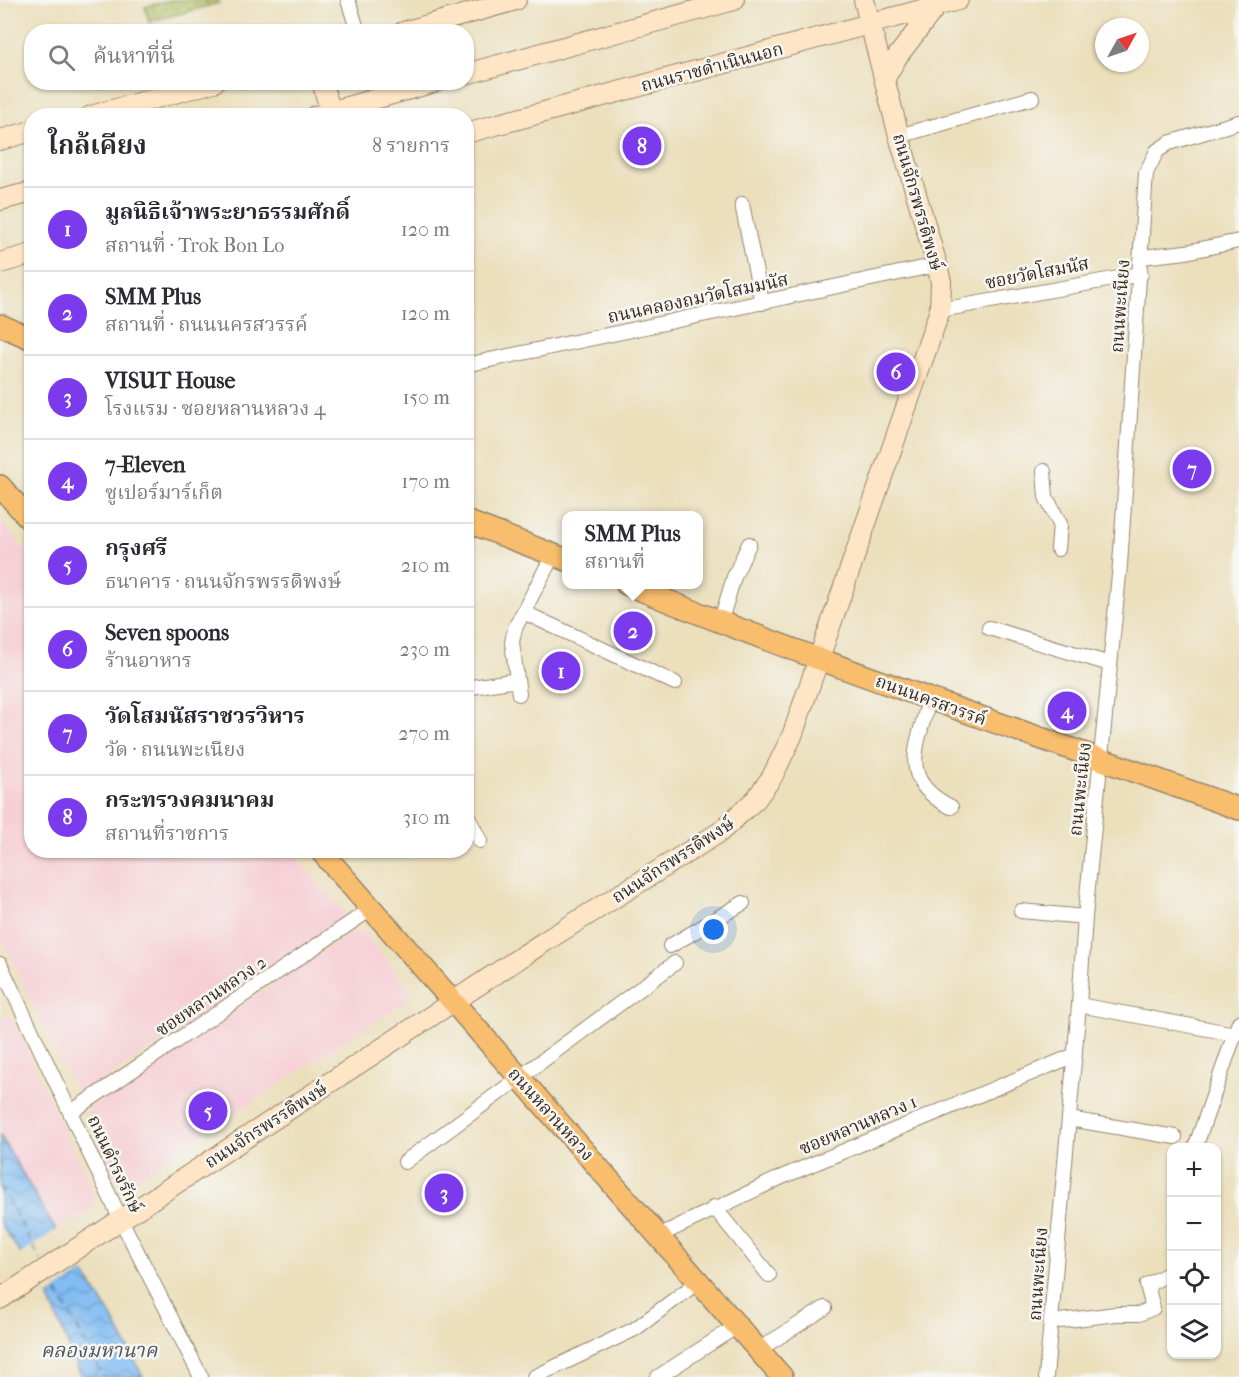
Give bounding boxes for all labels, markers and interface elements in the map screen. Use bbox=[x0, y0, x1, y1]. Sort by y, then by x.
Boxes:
north arrow bbox=[1095, 18, 1149, 72]
search box bbox=[24, 24, 474, 90]
street label: ถนนราชดำเนินนอก bbox=[639, 38, 786, 97]
icon: search bbox=[45, 41, 78, 74]
text: ค้นหาที่นี่ bbox=[93, 43, 175, 69]
pin: 8 bbox=[622, 124, 662, 168]
text: ใกล้เคียง bbox=[48, 130, 147, 161]
street label: ถนนจักรพรรดิพงษ์ bbox=[888, 131, 948, 274]
text: 8 รายการ bbox=[372, 134, 450, 157]
text: มูลนิธิเจ้าพระยาธรรมศักดิ์ bbox=[105, 199, 350, 225]
text: 1 bbox=[64, 218, 71, 241]
text: 120 m bbox=[401, 218, 450, 241]
text: สถานที่ · Trok Bon Lo bbox=[105, 234, 284, 257]
street label: ซอยวัดโสมนัส bbox=[983, 250, 1091, 294]
street label: ถนนพะเนียง bbox=[1107, 258, 1134, 354]
street label: ถนนคลองถมวัดโสมมนัส bbox=[605, 266, 790, 328]
text: SMM Plus bbox=[105, 284, 201, 310]
text: 2 bbox=[62, 302, 73, 325]
text: 120 m bbox=[401, 302, 450, 325]
text: สถานที่ · ถนนนครสวรรค์ bbox=[105, 313, 308, 336]
pin: 6 bbox=[876, 350, 916, 394]
text: VISUT House bbox=[105, 368, 235, 394]
text: 3 bbox=[63, 386, 72, 409]
text: 150 m bbox=[402, 386, 450, 409]
text: โรงแรม · ซอยหลานหลวง 4 bbox=[105, 397, 325, 420]
pin: 7 bbox=[1172, 446, 1212, 492]
text: 7-Eleven bbox=[105, 452, 186, 478]
text: 4 bbox=[62, 470, 73, 493]
text: 170 m bbox=[401, 470, 450, 493]
text: ซูเปอร์มาร์เก็ต bbox=[105, 481, 223, 504]
popup bbox=[562, 511, 703, 589]
text: SMM Plus bbox=[584, 521, 681, 547]
text: กรุงศรี bbox=[105, 535, 167, 561]
text: สถานที่ bbox=[584, 550, 645, 573]
text: 5 bbox=[63, 554, 72, 577]
text: 210 m bbox=[401, 554, 450, 577]
text: ธนาคาร · ถนนจักรพรรดิพงษ์ bbox=[105, 570, 341, 593]
pin: 2 bbox=[614, 608, 652, 654]
text: Seven spoons bbox=[105, 620, 229, 646]
text: 6 bbox=[62, 638, 73, 661]
text: 230 m bbox=[400, 638, 450, 661]
pin: 1 bbox=[542, 648, 580, 694]
text: ร้านอาหาร bbox=[105, 649, 192, 672]
street label: ถนนนครสวรรค์ bbox=[872, 670, 990, 730]
pin: 4 bbox=[1048, 688, 1086, 734]
text: วัดโสมนัสราชวรวิหาร bbox=[105, 703, 305, 729]
text: 7 bbox=[63, 722, 72, 745]
text: 270 m bbox=[398, 722, 450, 745]
text: วัด · ถนนพะเนียง bbox=[105, 738, 245, 761]
street label: ถนนพะเนียง bbox=[1065, 741, 1096, 837]
text: กระทรวงคมนาคม bbox=[105, 787, 274, 813]
text: 8 bbox=[62, 806, 73, 829]
text: 310 m bbox=[403, 806, 450, 829]
street label: ถนนจักรพรรดิพงษ์ bbox=[608, 812, 739, 908]
text: สถานที่ราชการ bbox=[105, 822, 229, 845]
your location bbox=[699, 915, 728, 944]
street label: ซอยหลานหลวง 2 bbox=[152, 952, 270, 1041]
street label: ถนนหลานหลวง bbox=[503, 1063, 598, 1165]
street label: ถนนจักรพรรดิพงษ์ bbox=[201, 1077, 332, 1173]
pin: 5 bbox=[188, 1088, 228, 1134]
street label: ซอยหลานหลวง 1 bbox=[796, 1091, 920, 1160]
street label: ถนนดำรงรักษ์ bbox=[83, 1112, 147, 1217]
map controls bbox=[1167, 1143, 1221, 1359]
button: + bbox=[1167, 1143, 1221, 1197]
pin: 3 bbox=[424, 1170, 464, 1216]
button: − bbox=[1167, 1197, 1221, 1251]
street label: ถนนพะเนียง bbox=[1025, 1226, 1052, 1322]
button: locate bbox=[1167, 1251, 1221, 1305]
button: layers bbox=[1167, 1305, 1221, 1359]
water label: คลองมหานาค bbox=[41, 1339, 159, 1362]

